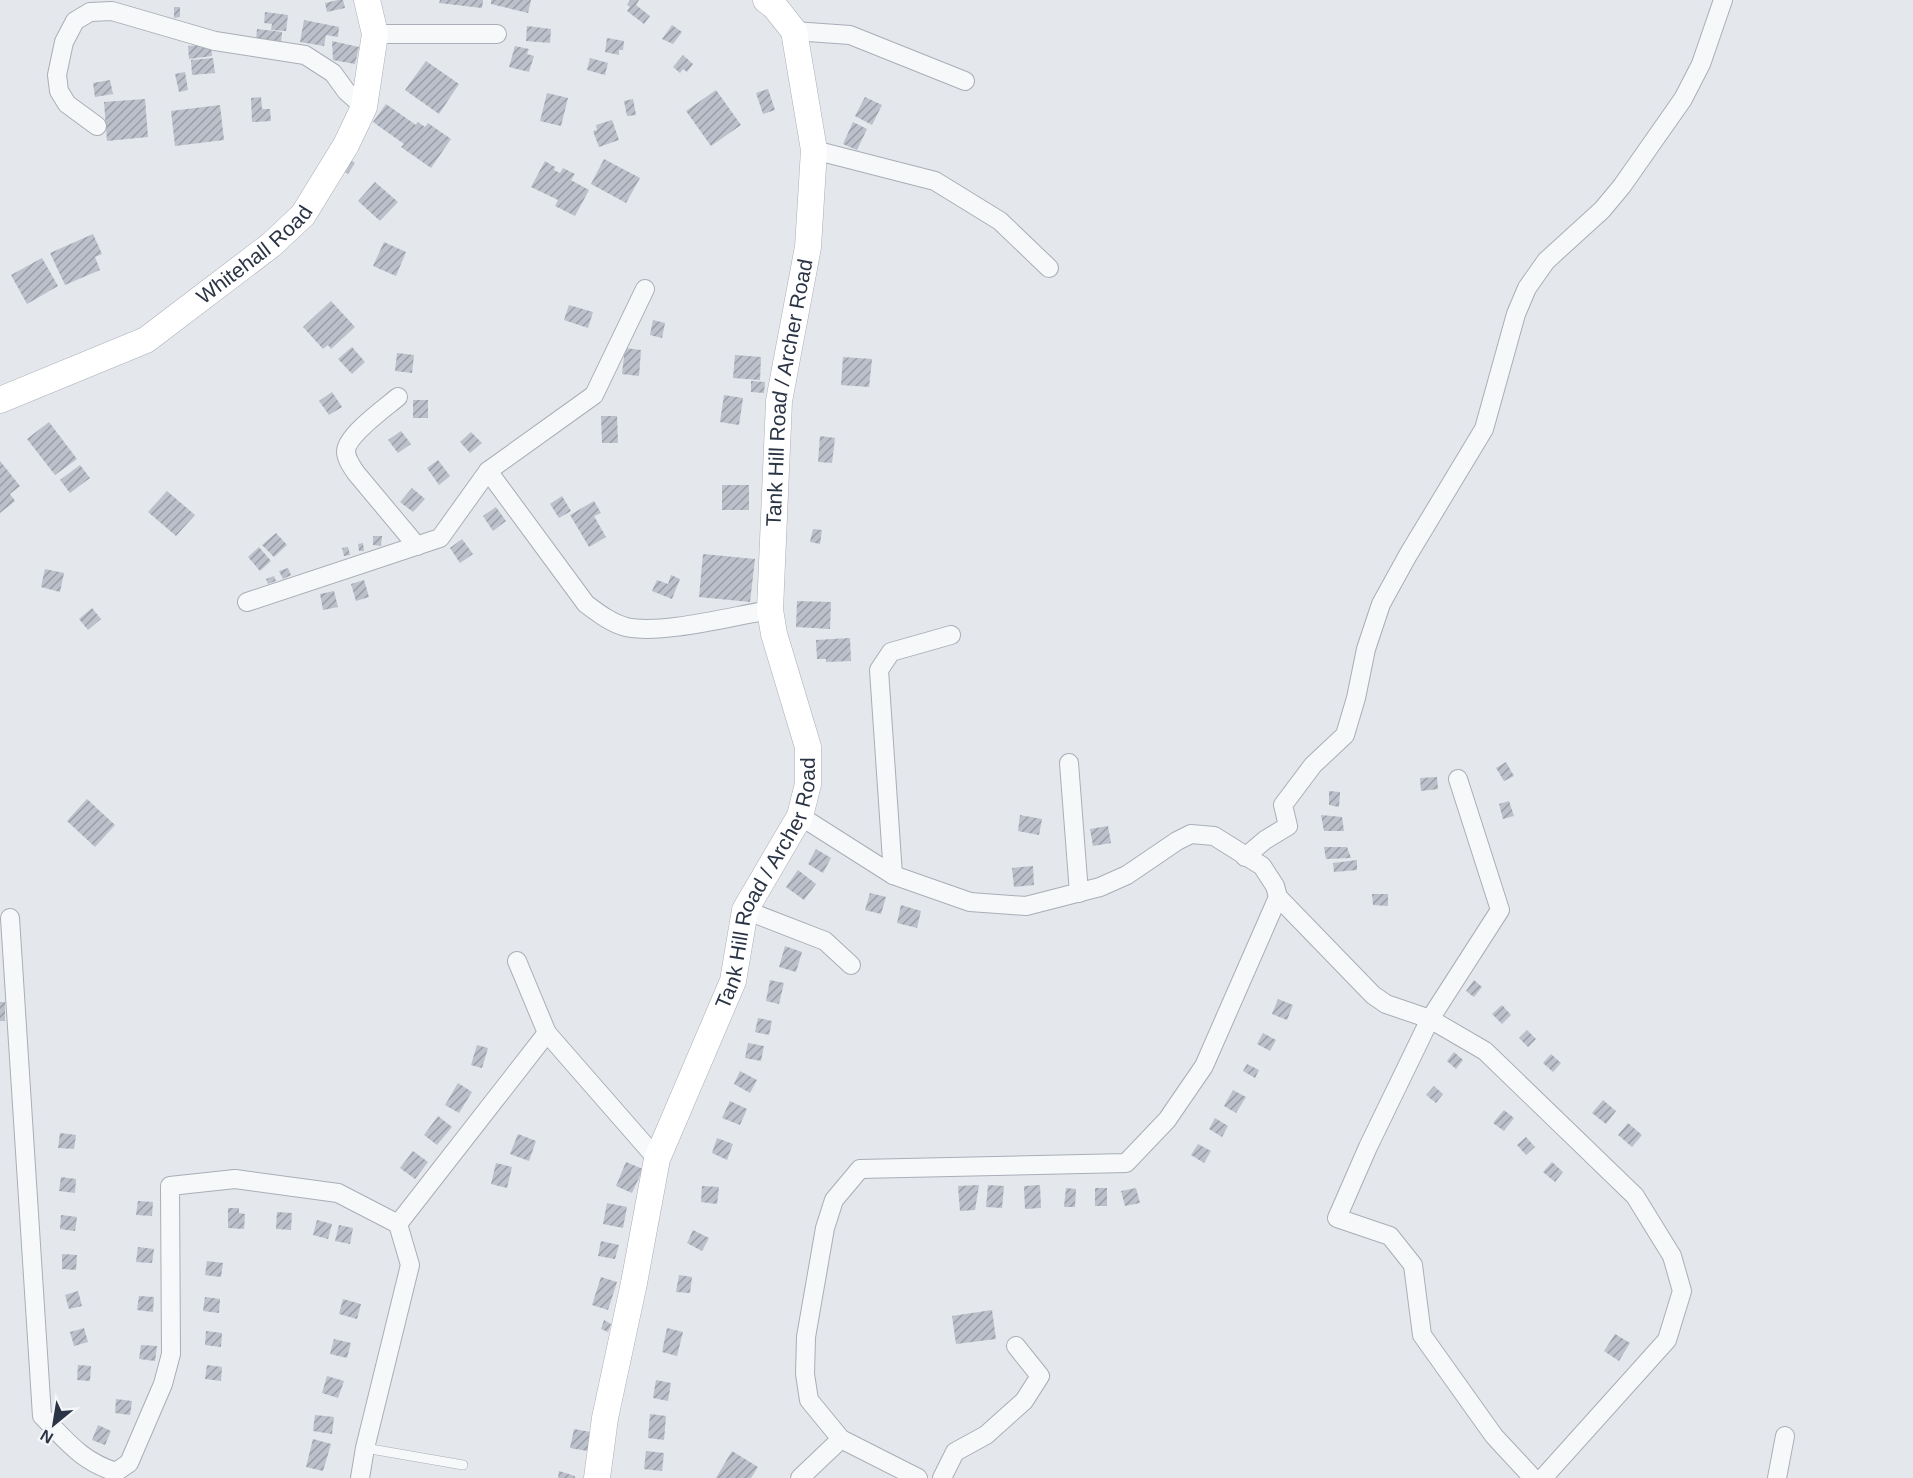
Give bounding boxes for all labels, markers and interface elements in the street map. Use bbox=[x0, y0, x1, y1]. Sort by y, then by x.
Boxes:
street label: Whitehall Road bbox=[192, 201, 317, 308]
street label: Tank Hill Road / Archer Road bbox=[762, 257, 816, 527]
street label: Tank Hill Road / Archer Road bbox=[711, 757, 819, 1012]
north arrow bbox=[24, 1394, 84, 1454]
text: N bbox=[37, 1426, 56, 1447]

